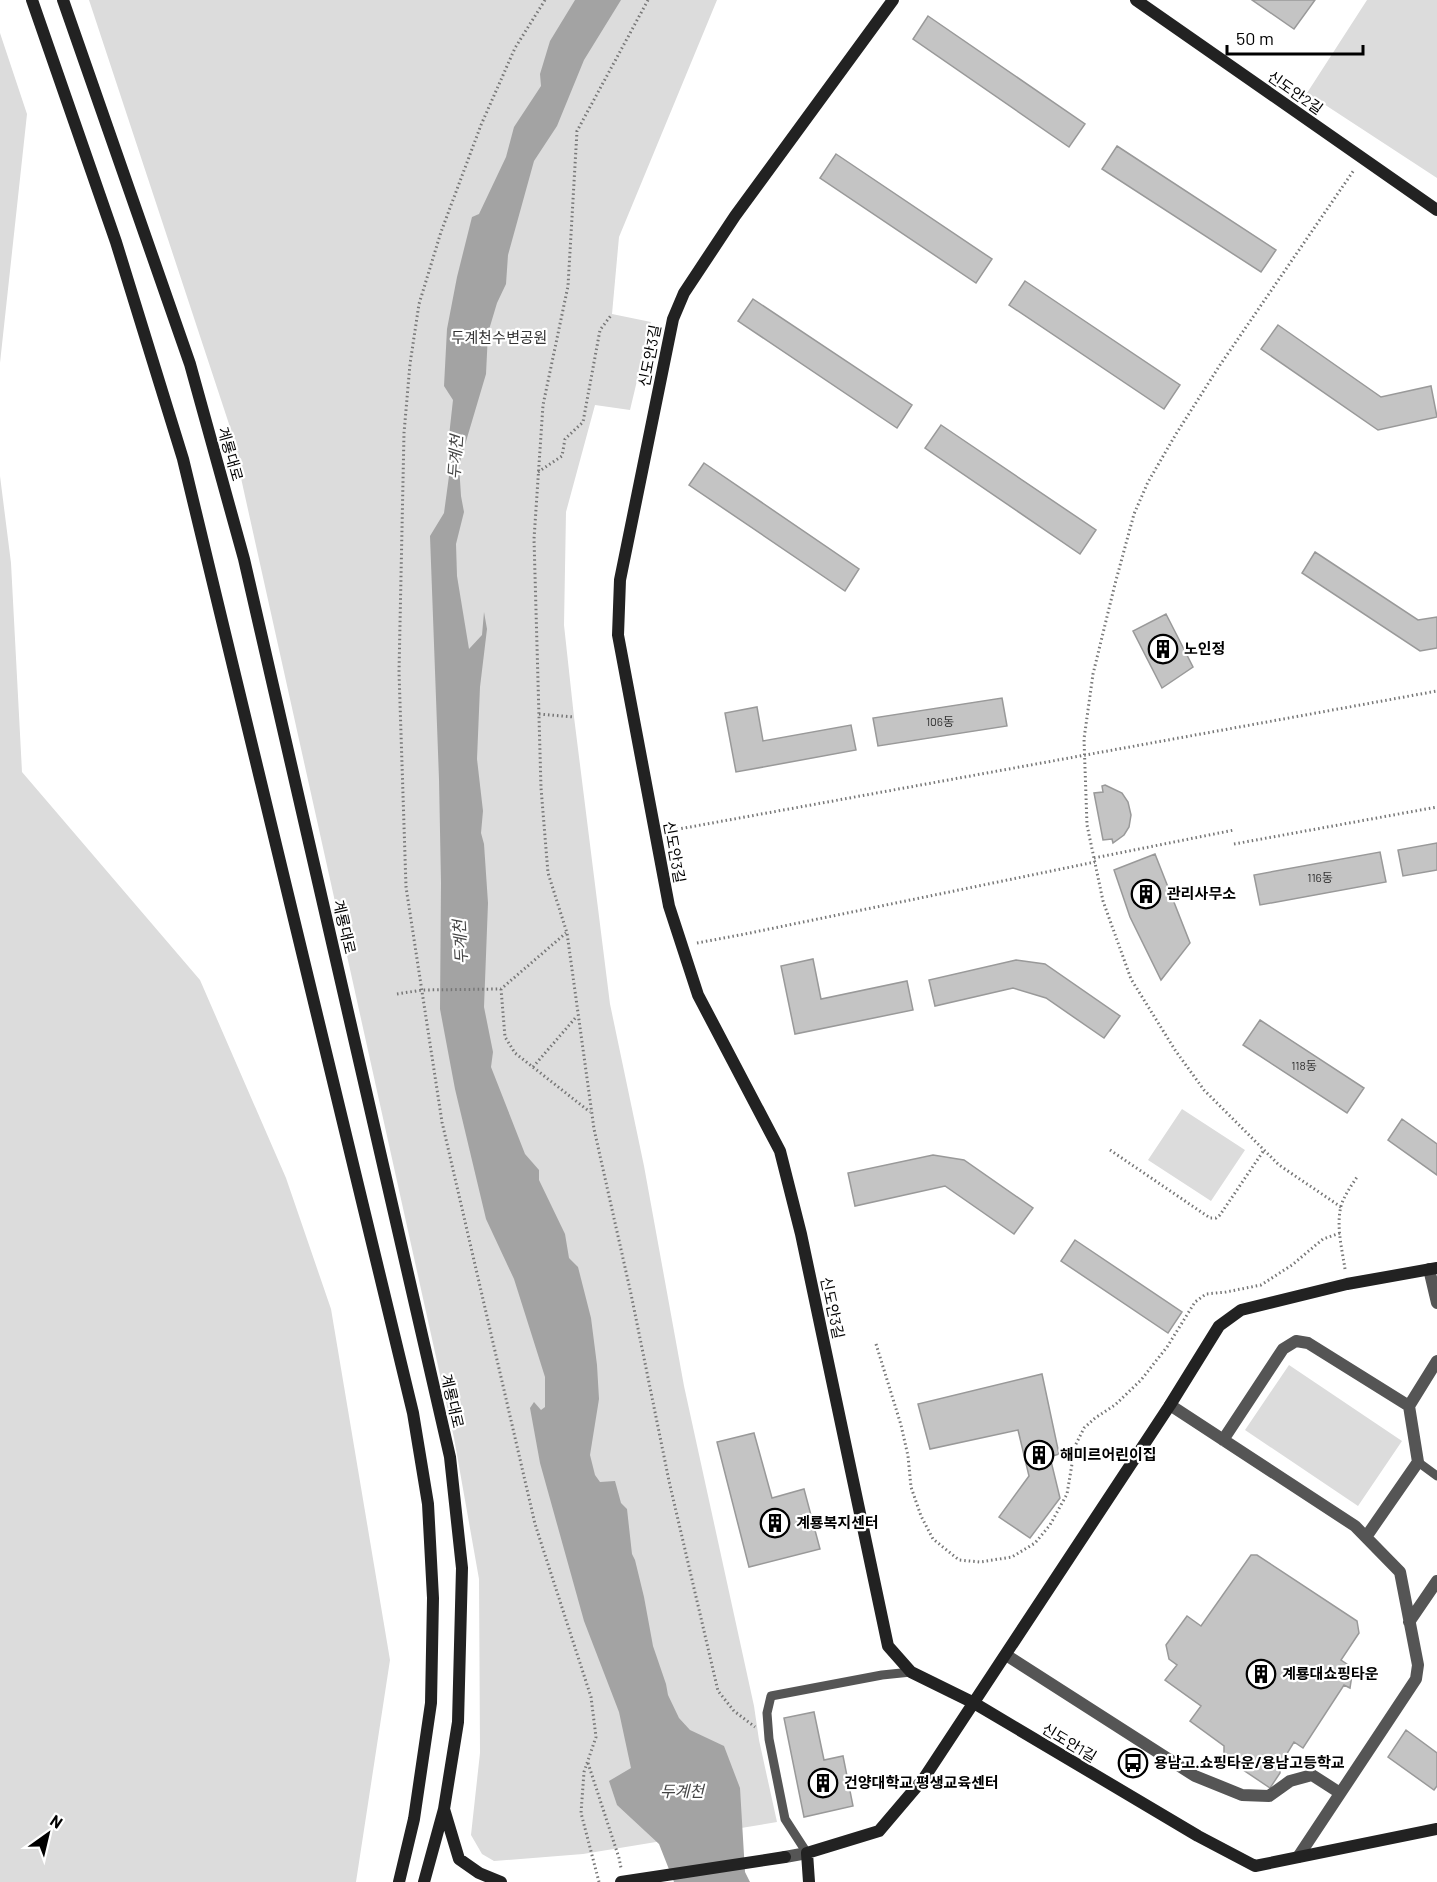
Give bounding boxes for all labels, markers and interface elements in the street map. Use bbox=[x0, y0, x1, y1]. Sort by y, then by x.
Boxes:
scale bar bbox=[1227, 18, 1364, 56]
text: 50 m bbox=[1236, 27, 1274, 49]
street label: 신도안2길 bbox=[1265, 67, 1327, 118]
street label: 신도안3길 bbox=[634, 323, 664, 388]
park label: 두계천수변공원 bbox=[451, 328, 547, 346]
street label: 계룡대로 bbox=[215, 425, 247, 483]
water label: 두계천 bbox=[443, 432, 466, 480]
building icon: 노인정 bbox=[1147, 633, 1179, 665]
place label: 노인정 bbox=[1184, 639, 1225, 657]
house number: 106동 bbox=[926, 714, 954, 728]
street label: 신도안3길 bbox=[661, 819, 689, 884]
house number: 116동 bbox=[1307, 870, 1333, 884]
building icon: 관리사무소 bbox=[1130, 878, 1162, 910]
place label: 관리사무소 bbox=[1167, 884, 1236, 902]
street label: 계룡대로 bbox=[330, 898, 360, 956]
water label: 두계천 bbox=[449, 917, 470, 965]
house number: 118동 bbox=[1291, 1058, 1317, 1072]
street label: 신도안3길 bbox=[818, 1275, 848, 1340]
street label: 계룡대로 bbox=[438, 1372, 468, 1430]
building icon: 해미르어린이집 bbox=[1023, 1439, 1055, 1471]
place label: 해미르어린이집 bbox=[1060, 1445, 1157, 1463]
building icon: 계룡복지센터 bbox=[759, 1507, 791, 1539]
place label: 계룡복지센터 bbox=[796, 1513, 879, 1531]
building icon: 계룡대쇼핑타운 bbox=[1245, 1658, 1277, 1690]
place label: 계룡대쇼핑타운 bbox=[1282, 1664, 1379, 1682]
street label: 신도안1길 bbox=[1039, 1719, 1100, 1765]
bus stop icon: 용남고.쇼핑타운/용남고등학교 bbox=[1117, 1747, 1149, 1779]
place label: 용남고.쇼핑타운/용남고등학교 bbox=[1154, 1753, 1345, 1771]
building icon: 건양대학교 평생교육센터 bbox=[807, 1767, 839, 1799]
place label: 건양대학교 평생교육센터 bbox=[844, 1773, 999, 1791]
water label: 두계천 bbox=[660, 1781, 706, 1800]
north arrow bbox=[18, 1804, 78, 1864]
text: N bbox=[47, 1810, 66, 1832]

